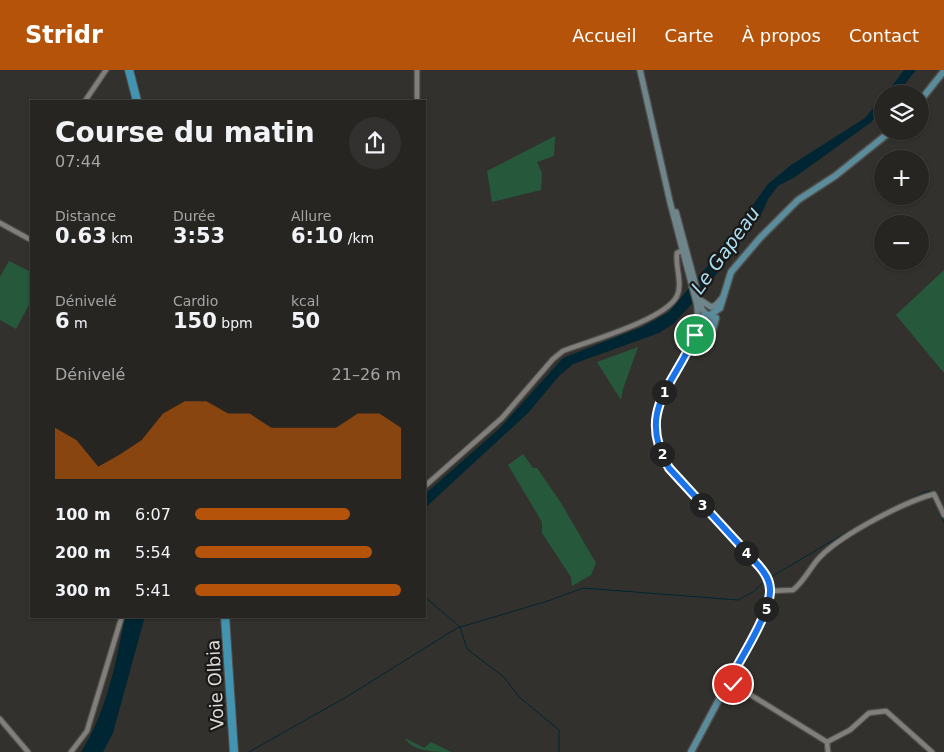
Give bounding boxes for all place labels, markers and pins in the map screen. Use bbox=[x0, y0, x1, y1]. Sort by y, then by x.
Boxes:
pin bbox=[674, 314, 716, 356]
pin: 1 bbox=[652, 380, 676, 404]
pin: 2 bbox=[650, 442, 674, 466]
pin: 3 bbox=[690, 492, 714, 518]
pin: 4 bbox=[734, 540, 758, 566]
pin: 5 bbox=[754, 596, 778, 622]
pin bbox=[712, 663, 754, 705]

